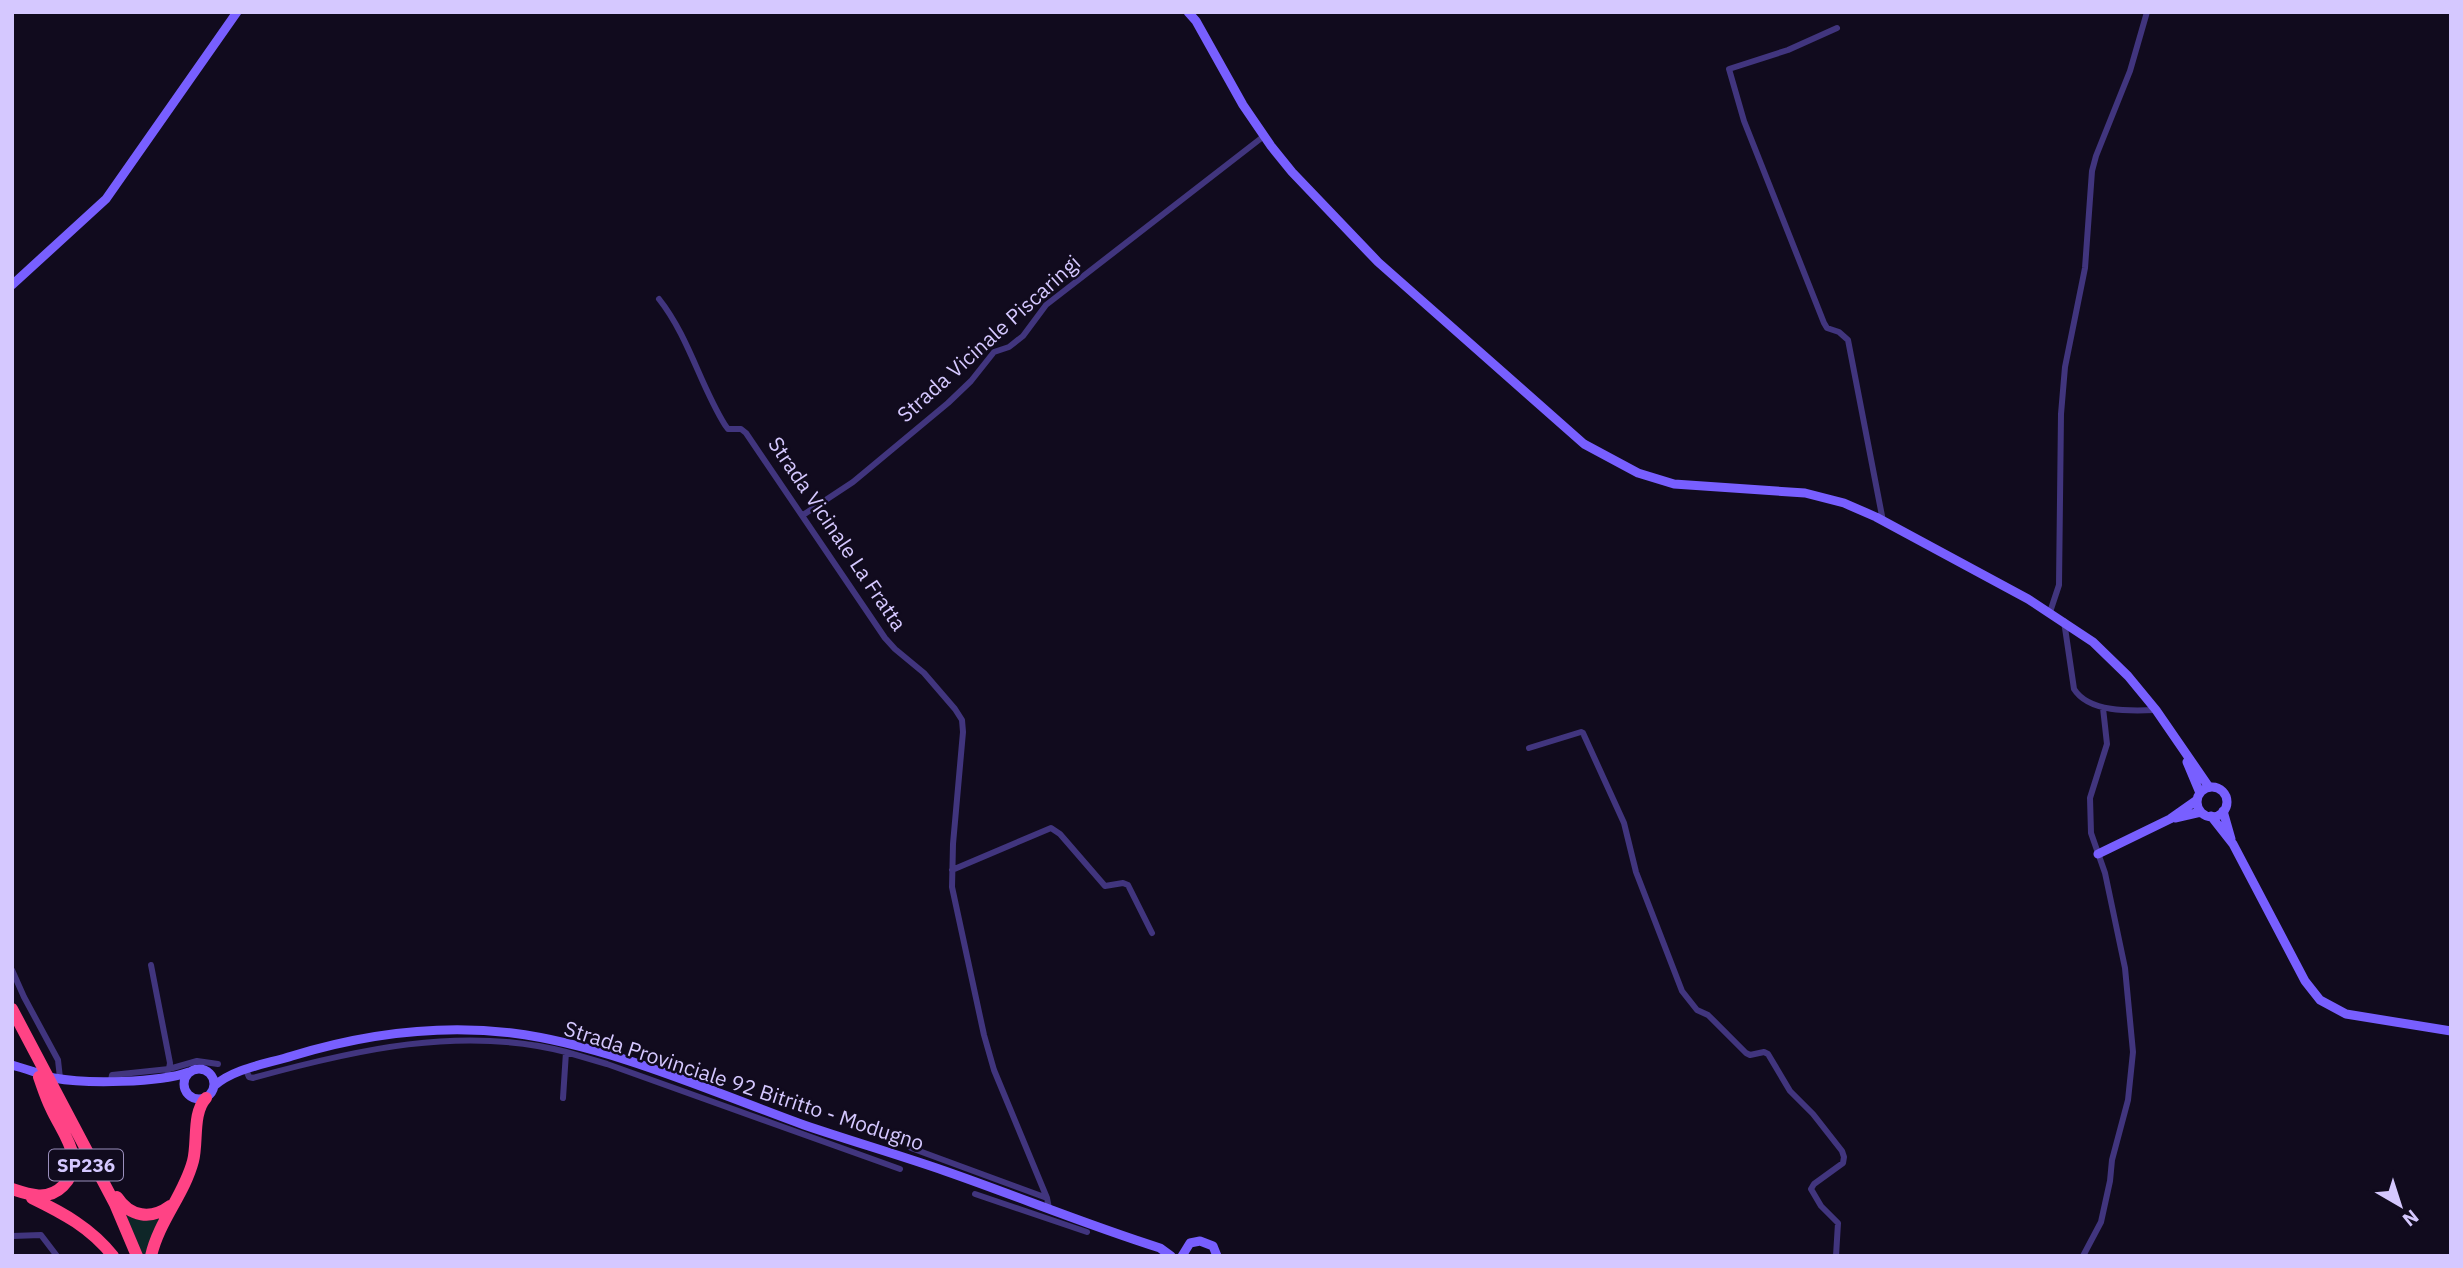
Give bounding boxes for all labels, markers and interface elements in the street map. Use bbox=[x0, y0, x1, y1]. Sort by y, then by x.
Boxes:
street label: Strada Vicinale Piscaringi bbox=[891, 249, 1086, 428]
street label: Strada Vicinale La Fratta bbox=[762, 431, 913, 636]
street label: Strada Provinciale 92 Bitritto - Modugno bbox=[561, 1014, 928, 1157]
road number: SP236 bbox=[49, 1149, 123, 1180]
north arrow bbox=[2365, 1170, 2435, 1240]
text: N bbox=[2398, 1205, 2424, 1232]

